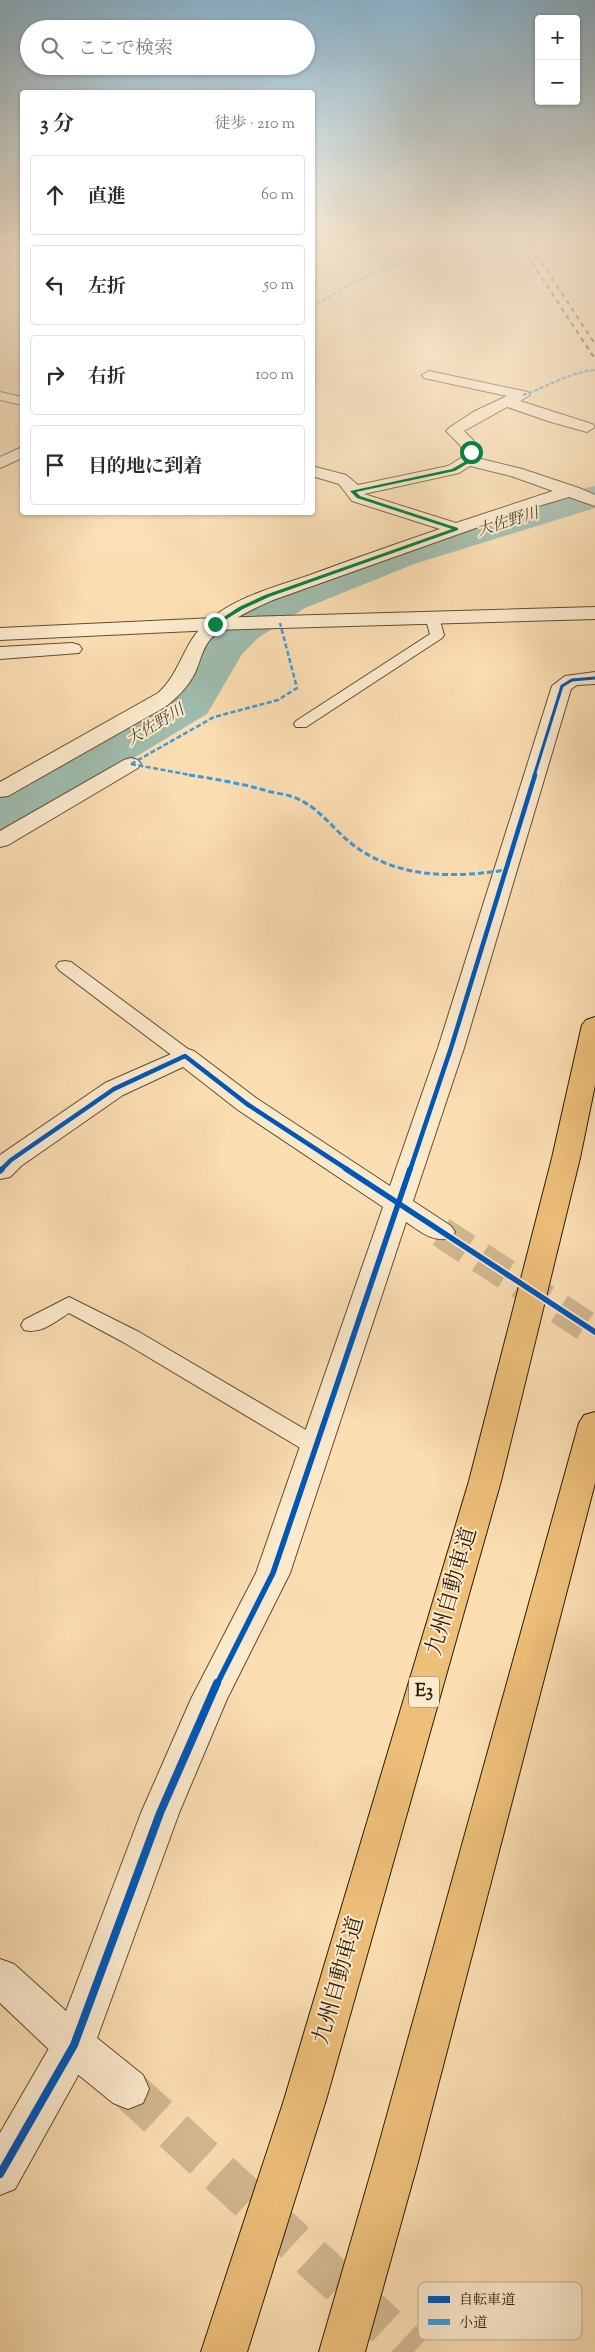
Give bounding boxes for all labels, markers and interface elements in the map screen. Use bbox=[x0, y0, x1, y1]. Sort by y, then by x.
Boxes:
map controls bbox=[535, 15, 580, 105]
button: + bbox=[535, 15, 580, 60]
search box bbox=[20, 20, 315, 75]
icon: search bbox=[38, 34, 66, 62]
text: ここで検索 bbox=[78, 36, 173, 63]
button: − bbox=[535, 60, 580, 105]
text: 3 分 bbox=[40, 110, 74, 140]
text: 徒歩 · 210 m bbox=[214, 113, 295, 136]
icon: ahead bbox=[41, 181, 69, 209]
text: 直進 bbox=[88, 184, 126, 211]
text: 60 m bbox=[261, 184, 294, 207]
icon: left bbox=[41, 271, 69, 299]
text: 左折 bbox=[88, 274, 126, 301]
text: 50 m bbox=[263, 274, 294, 297]
icon: right bbox=[41, 361, 69, 389]
text: 右折 bbox=[88, 364, 126, 391]
text: 100 m bbox=[255, 364, 294, 387]
route start bbox=[460, 441, 483, 464]
icon: arrive bbox=[41, 451, 69, 479]
text: 目的地に到着 bbox=[88, 454, 202, 481]
water label: 大佐野川 bbox=[474, 502, 544, 543]
route end bbox=[204, 613, 227, 636]
water label: 大佐野川 bbox=[123, 699, 191, 752]
street label: 九州自動車道 bbox=[419, 1524, 487, 1660]
road number: E3 bbox=[409, 1676, 439, 1708]
street label: 九州自動車道 bbox=[306, 1913, 374, 2049]
legend bbox=[418, 2282, 582, 2340]
text: 自転車道 bbox=[459, 2291, 515, 2311]
text: 小道 bbox=[459, 2314, 487, 2334]

